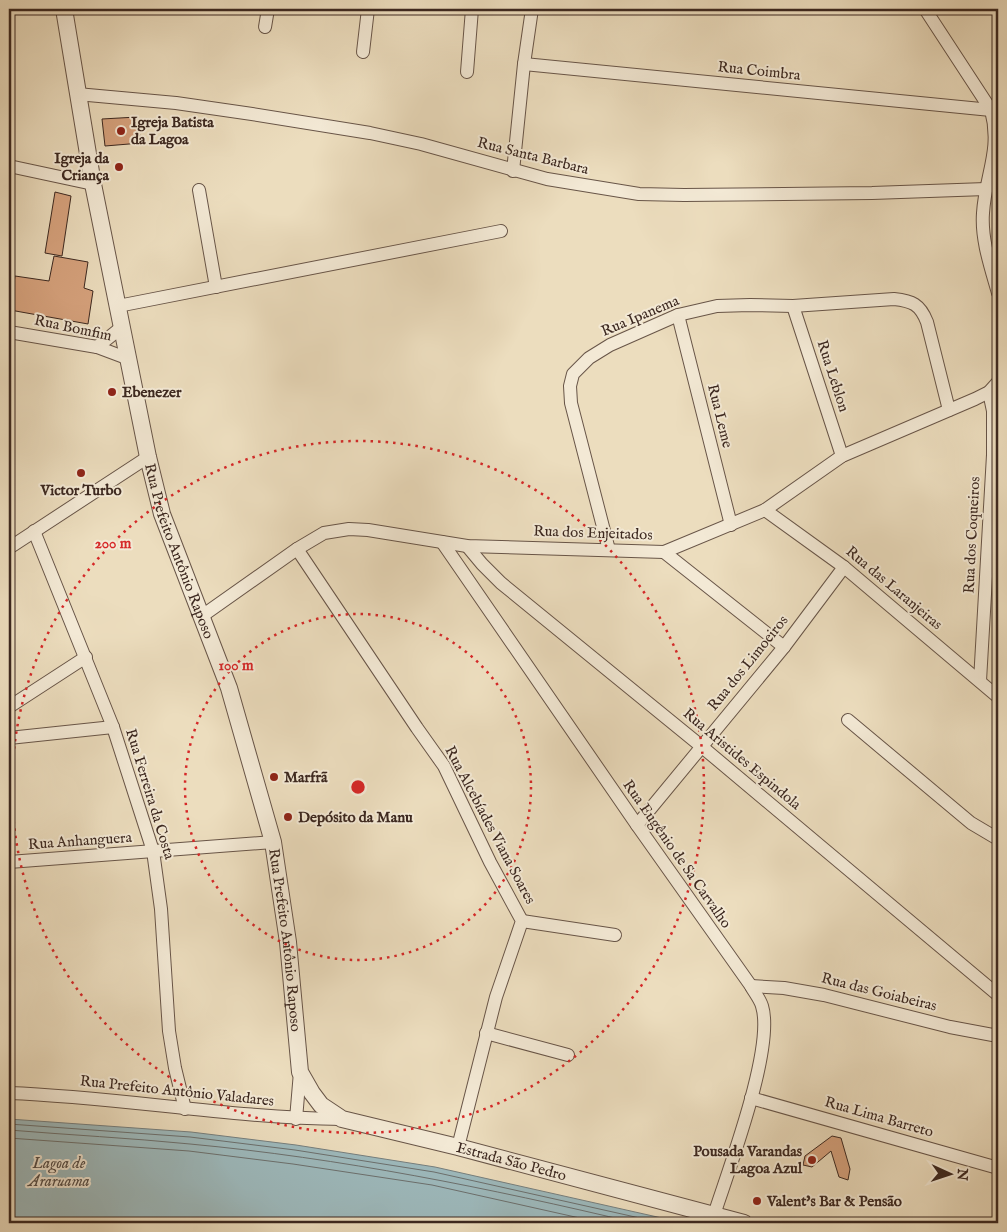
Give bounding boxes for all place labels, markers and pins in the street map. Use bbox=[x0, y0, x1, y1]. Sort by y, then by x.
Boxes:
place label: Igreja Batista da Lagoa bbox=[131, 113, 214, 149]
marker: Igreja Batista da Lagoa bbox=[115, 125, 127, 137]
place label: Igreja da Criança bbox=[54, 149, 110, 185]
marker: Igreja da Criança bbox=[113, 161, 125, 173]
place label: Ebenezer bbox=[122, 383, 182, 402]
marker: Ebenezer bbox=[106, 386, 118, 398]
marker: Victor Turbo bbox=[75, 467, 87, 479]
place label: Victor Turbo bbox=[39, 481, 122, 500]
place label: Marfrã bbox=[284, 768, 328, 787]
marker: Marfrã bbox=[268, 771, 280, 783]
centre of rings bbox=[349, 778, 367, 796]
place label: Depósito da Manu bbox=[298, 808, 413, 827]
marker: Depósito da Manu bbox=[282, 811, 294, 823]
place label: Pousada Varandas Lagoa Azul bbox=[693, 1142, 803, 1178]
marker: Pousada Varandas Lagoa Azul bbox=[806, 1154, 818, 1166]
place label: Valent's Bar & Pensão bbox=[766, 1192, 902, 1211]
marker: Valent's Bar & Pensão bbox=[751, 1195, 763, 1207]

